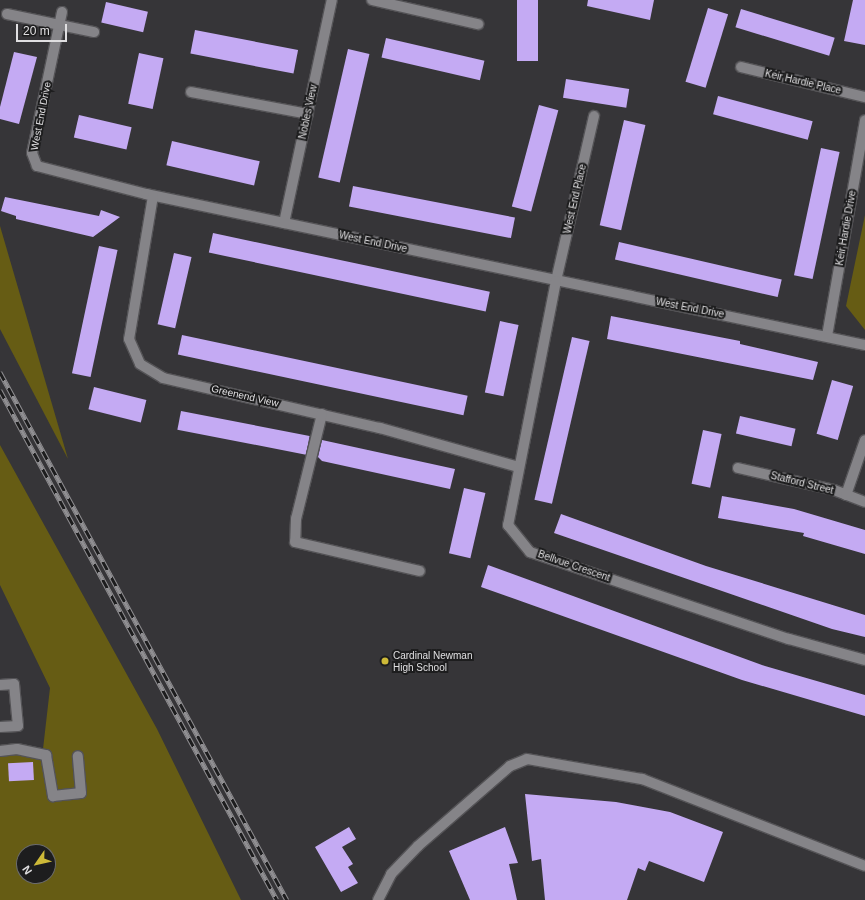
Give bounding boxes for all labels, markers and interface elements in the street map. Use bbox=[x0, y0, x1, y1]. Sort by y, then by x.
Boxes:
scale bar bbox=[18, 16, 69, 42]
text: 20 m bbox=[23, 24, 50, 38]
street label: Keir Hardie Place bbox=[764, 67, 842, 97]
street label: West End Drive bbox=[29, 81, 53, 151]
street label: Nobles View bbox=[296, 84, 320, 140]
street label: West End Place bbox=[561, 163, 589, 235]
street label: Keir Hardie Drive bbox=[833, 189, 859, 267]
street label: West End Drive bbox=[338, 229, 408, 255]
street label: West End Drive bbox=[655, 296, 725, 320]
street label: Greenend View bbox=[210, 382, 280, 410]
street label: Stafford Street bbox=[769, 469, 835, 497]
street label: Bellvue Crescent bbox=[536, 548, 612, 584]
place label: Cardinal Newman High School bbox=[393, 649, 472, 672]
marker: Cardinal Newman High School bbox=[380, 656, 390, 666]
north arrow bbox=[16, 844, 56, 884]
text: N bbox=[20, 864, 34, 877]

